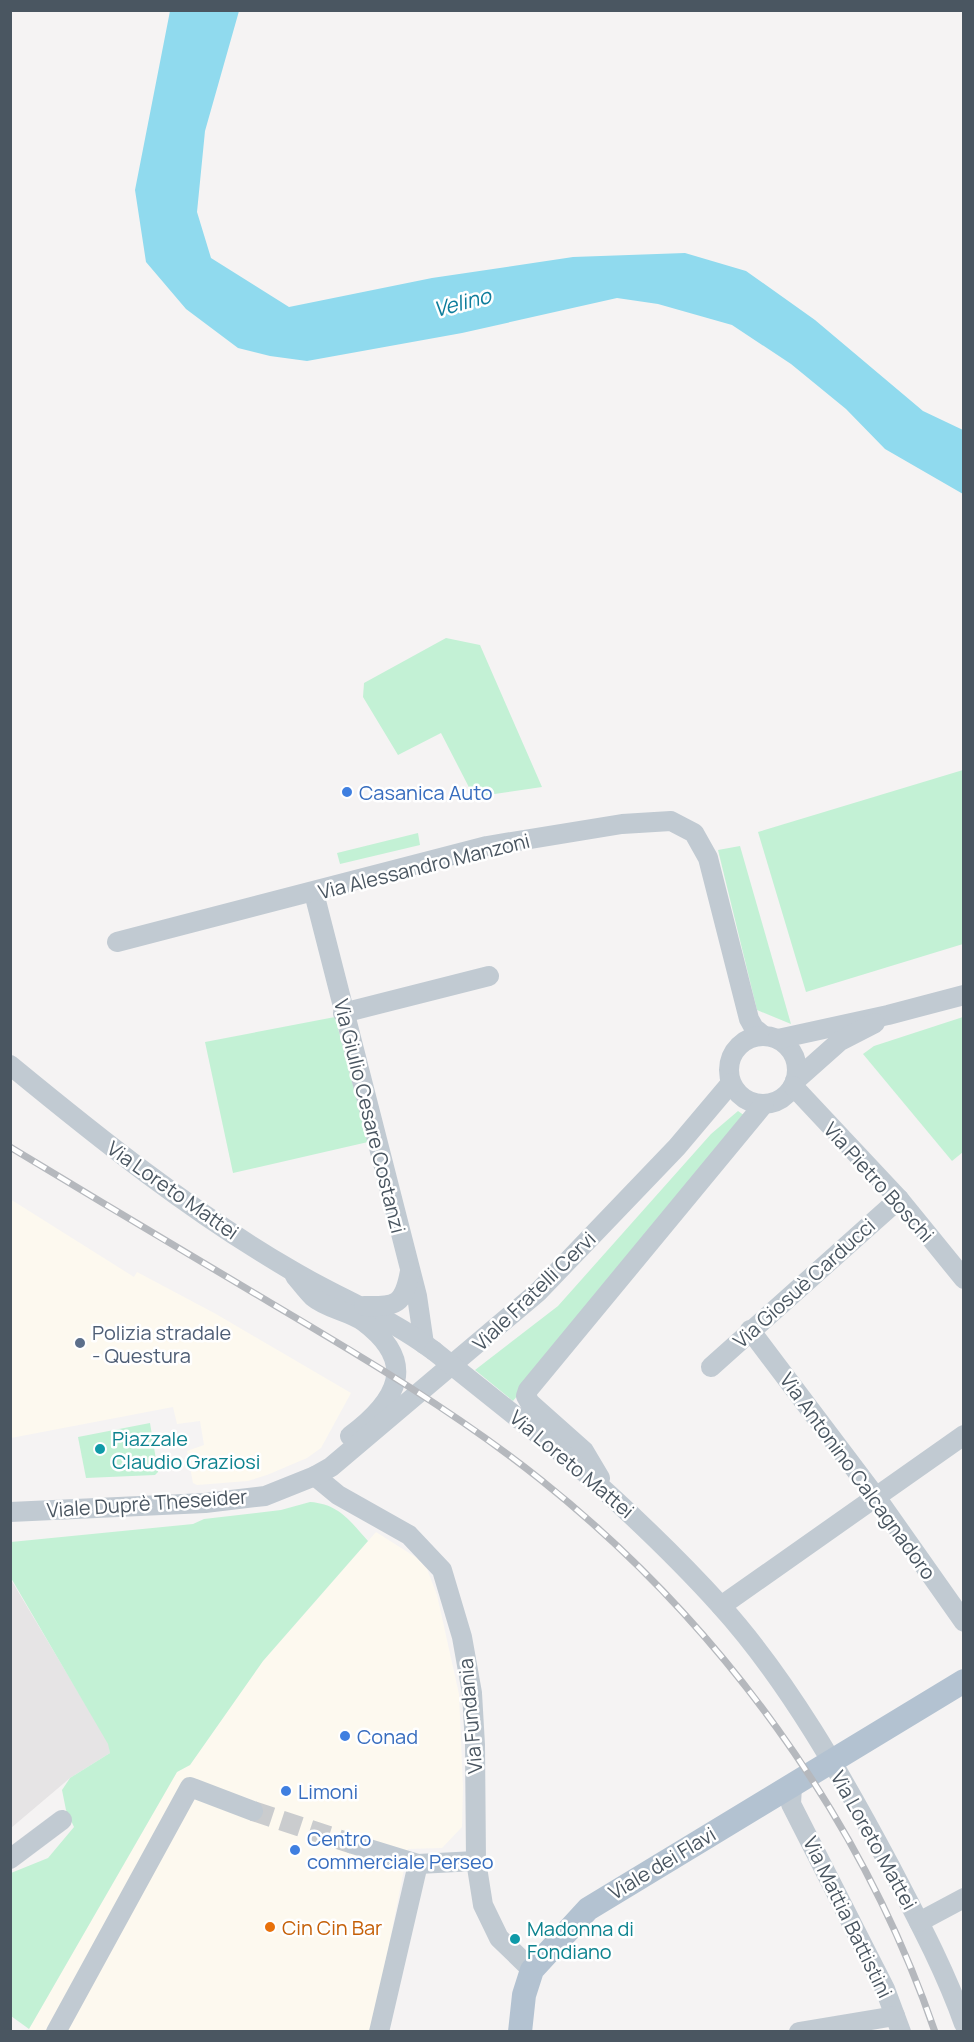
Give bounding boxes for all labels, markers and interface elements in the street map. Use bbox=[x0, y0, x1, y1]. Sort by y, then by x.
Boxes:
water label: Velino bbox=[430, 281, 495, 323]
place label: Casanica Auto bbox=[359, 779, 493, 806]
marker: Casanica Auto bbox=[340, 785, 354, 799]
street label: Via Alessandro Manzoni bbox=[315, 827, 533, 905]
street label: Via Giulio Cesare Costanzi bbox=[328, 996, 412, 1236]
street label: Via Pietro Boschi bbox=[818, 1116, 940, 1248]
street label: Via Loreto Mattei bbox=[102, 1135, 244, 1245]
street label: Via Giosuè Carducci bbox=[727, 1212, 881, 1354]
street label: Viale Fratelli Cervi bbox=[467, 1225, 601, 1357]
place label: Polizia stradale - Questura bbox=[92, 1319, 231, 1369]
marker: Polizia stradale - Questura bbox=[73, 1336, 87, 1350]
street label: Via Antonino Calcagnadoro bbox=[774, 1367, 942, 1585]
street label: Via Loreto Mattei bbox=[504, 1404, 640, 1524]
place label: Piazzale Claudio Graziosi bbox=[112, 1425, 261, 1475]
marker: Piazzale Claudio Graziosi bbox=[93, 1442, 107, 1456]
street label: Viale Duprè Theseider bbox=[46, 1483, 248, 1523]
street label: Via Fundania bbox=[452, 1657, 488, 1775]
place label: Conad bbox=[357, 1723, 418, 1750]
marker: Conad bbox=[338, 1729, 352, 1743]
street label: Via Loreto Mattei bbox=[825, 1766, 923, 1914]
place label: Limoni bbox=[298, 1778, 358, 1805]
marker: Limoni bbox=[279, 1784, 293, 1798]
street label: Viale dei Flavi bbox=[603, 1820, 721, 1906]
place label: Centro commerciale Perseo bbox=[307, 1825, 494, 1875]
street label: Via Mattia Battistini bbox=[797, 1832, 899, 2002]
marker: Centro commerciale Perseo bbox=[288, 1843, 302, 1857]
place label: Cin Cin Bar bbox=[282, 1914, 382, 1941]
place label: Madonna di Fondiano bbox=[527, 1915, 634, 1965]
marker: Cin Cin Bar bbox=[263, 1920, 277, 1934]
marker: Madonna di Fondiano bbox=[508, 1932, 522, 1946]

